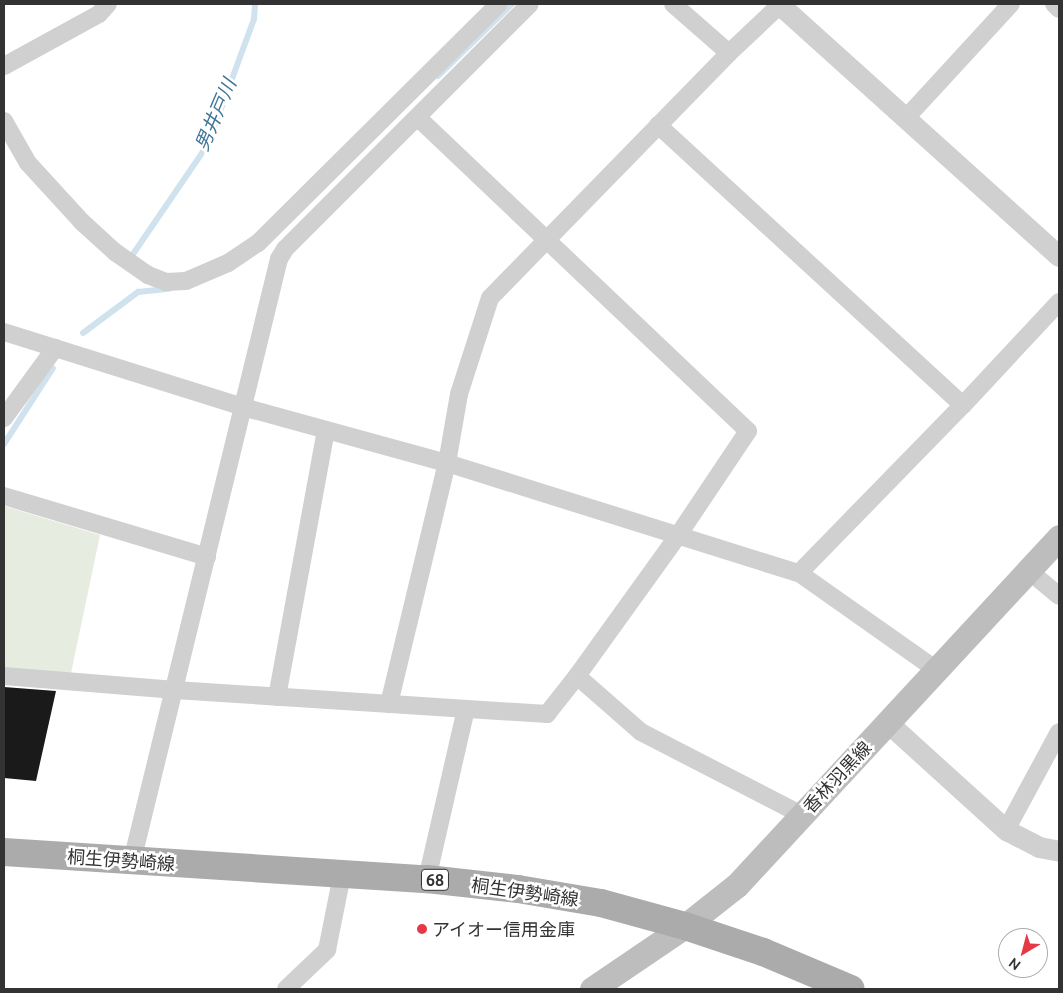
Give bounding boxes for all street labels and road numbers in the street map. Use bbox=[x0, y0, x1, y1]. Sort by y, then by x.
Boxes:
street label: 香林羽黒線 bbox=[798, 737, 876, 817]
street label: 桐生伊勢崎線 bbox=[66, 845, 176, 875]
road number: 68 bbox=[420, 866, 450, 894]
street label: 桐生伊勢崎線 bbox=[470, 874, 580, 910]

